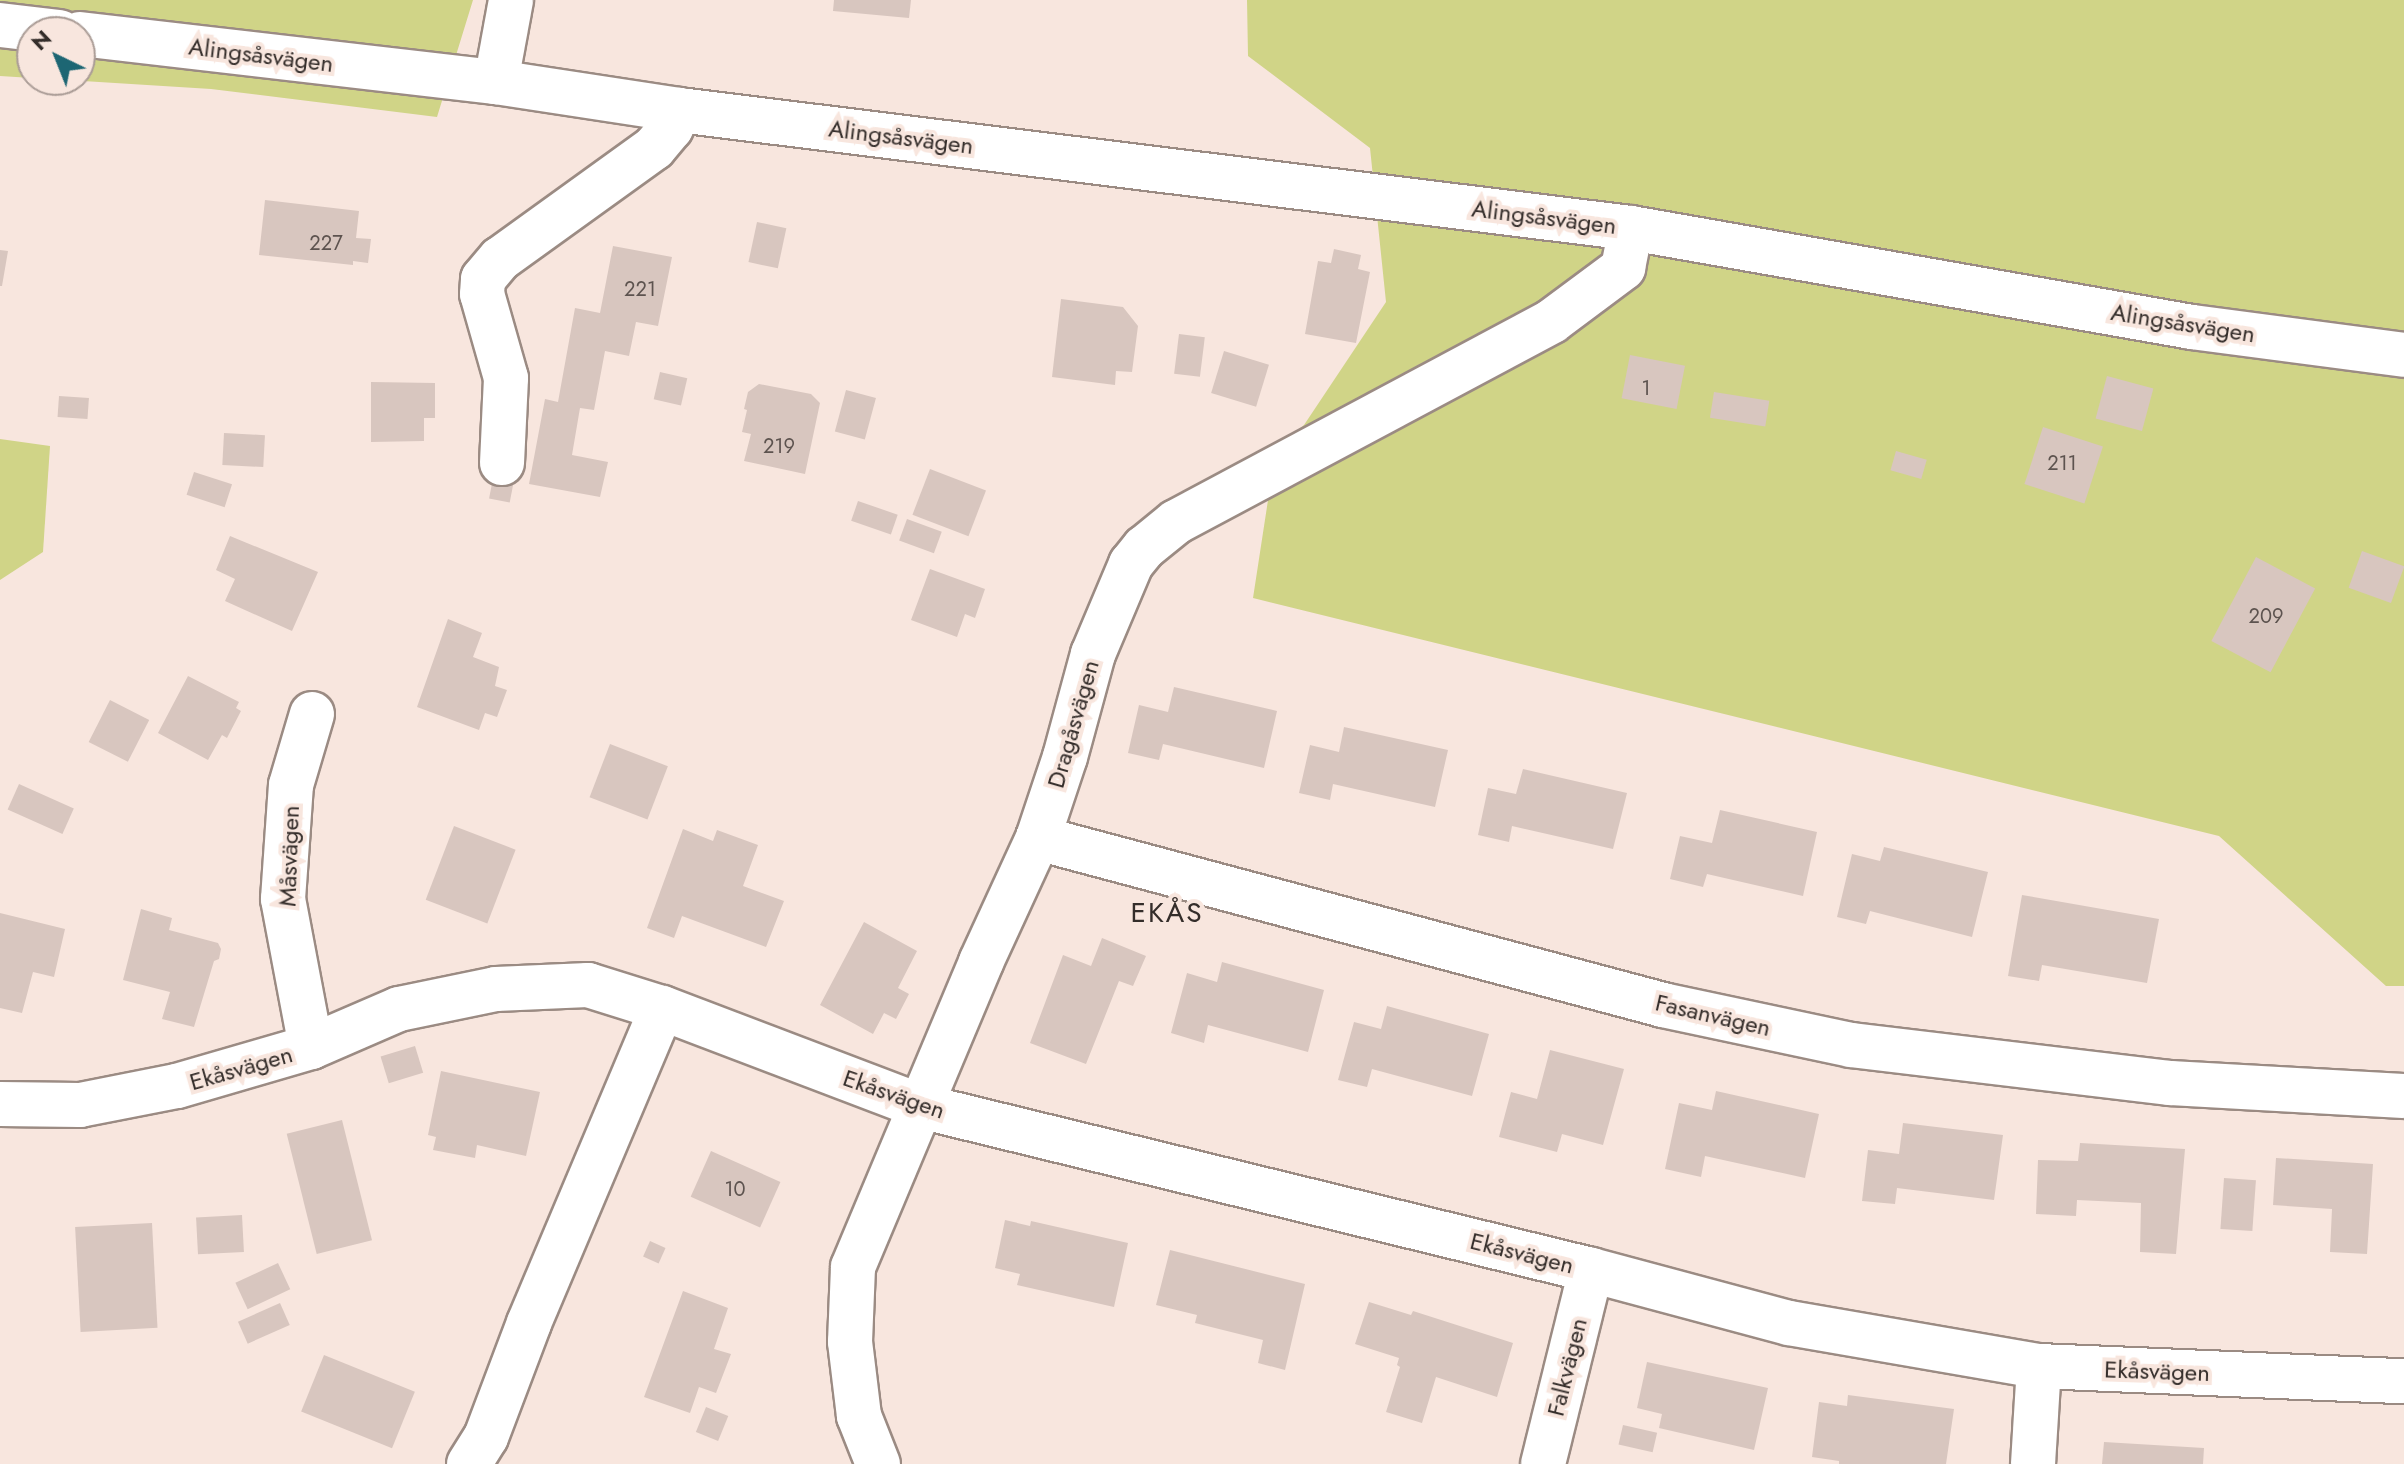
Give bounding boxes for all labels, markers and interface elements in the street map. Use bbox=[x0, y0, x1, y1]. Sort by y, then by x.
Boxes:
north arrow bbox=[16, 16, 96, 96]
text: N bbox=[24, 22, 58, 58]
street label: Alingsåsvägen bbox=[187, 32, 335, 78]
street label: Alingsåsvägen bbox=[827, 114, 975, 160]
street label: Alingsåsvägen bbox=[1470, 194, 1618, 240]
house number: 227 bbox=[309, 231, 343, 255]
house number: 221 bbox=[624, 277, 656, 301]
street label: Alingsåsvägen bbox=[2109, 297, 2257, 349]
house number: 1 bbox=[1642, 376, 1650, 400]
house number: 219 bbox=[763, 434, 795, 458]
house number: 211 bbox=[2047, 451, 2077, 475]
house number: 209 bbox=[2249, 604, 2283, 628]
street label: Dragåsvägen bbox=[1041, 657, 1105, 791]
street label: Måsvägen bbox=[273, 805, 305, 907]
district label: EKÅS bbox=[1130, 896, 1204, 930]
street label: Fasanvägen bbox=[1653, 988, 1773, 1042]
street label: Ekåsvägen bbox=[186, 1040, 296, 1096]
street label: Ekåsvägen bbox=[839, 1063, 949, 1125]
house number: 10 bbox=[725, 1177, 745, 1201]
street label: Ekåsvägen bbox=[1467, 1226, 1577, 1280]
street label: Falkvägen bbox=[1541, 1315, 1593, 1419]
street label: Ekåsvägen bbox=[2104, 1355, 2210, 1387]

